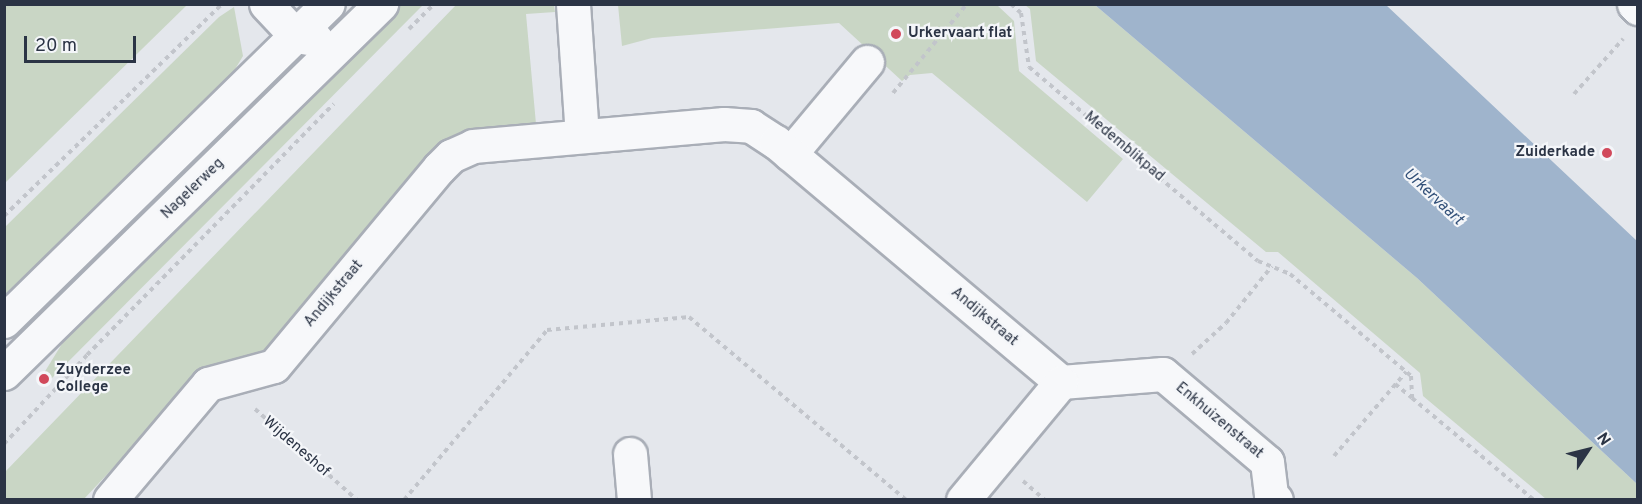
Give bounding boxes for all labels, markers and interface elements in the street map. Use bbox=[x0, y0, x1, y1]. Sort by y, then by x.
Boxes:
scale bar bbox=[27, 24, 140, 62]
place label: Urkervaart flat bbox=[908, 25, 1012, 43]
marker: Urkervaart flat bbox=[889, 27, 903, 41]
text: 20 m bbox=[35, 35, 77, 58]
street label: Medemblikpad bbox=[1080, 108, 1168, 186]
place label: Zuiderkade bbox=[1516, 144, 1595, 162]
marker: Zuiderkade bbox=[1600, 146, 1614, 160]
street label: Nagelerweg bbox=[158, 155, 228, 223]
water label: Urkervaart bbox=[1399, 164, 1467, 230]
street label: Andijkstraat bbox=[301, 257, 367, 331]
street label: Andijkstraat bbox=[947, 284, 1021, 350]
place label: Zuyderzee College bbox=[56, 361, 131, 396]
marker: Zuyderzee College bbox=[37, 372, 51, 386]
street label: Enkhuizenstraat bbox=[1172, 379, 1266, 463]
street label: Wijdeneshof bbox=[259, 413, 333, 481]
north arrow bbox=[1558, 420, 1618, 480]
text: N bbox=[1591, 429, 1614, 450]

